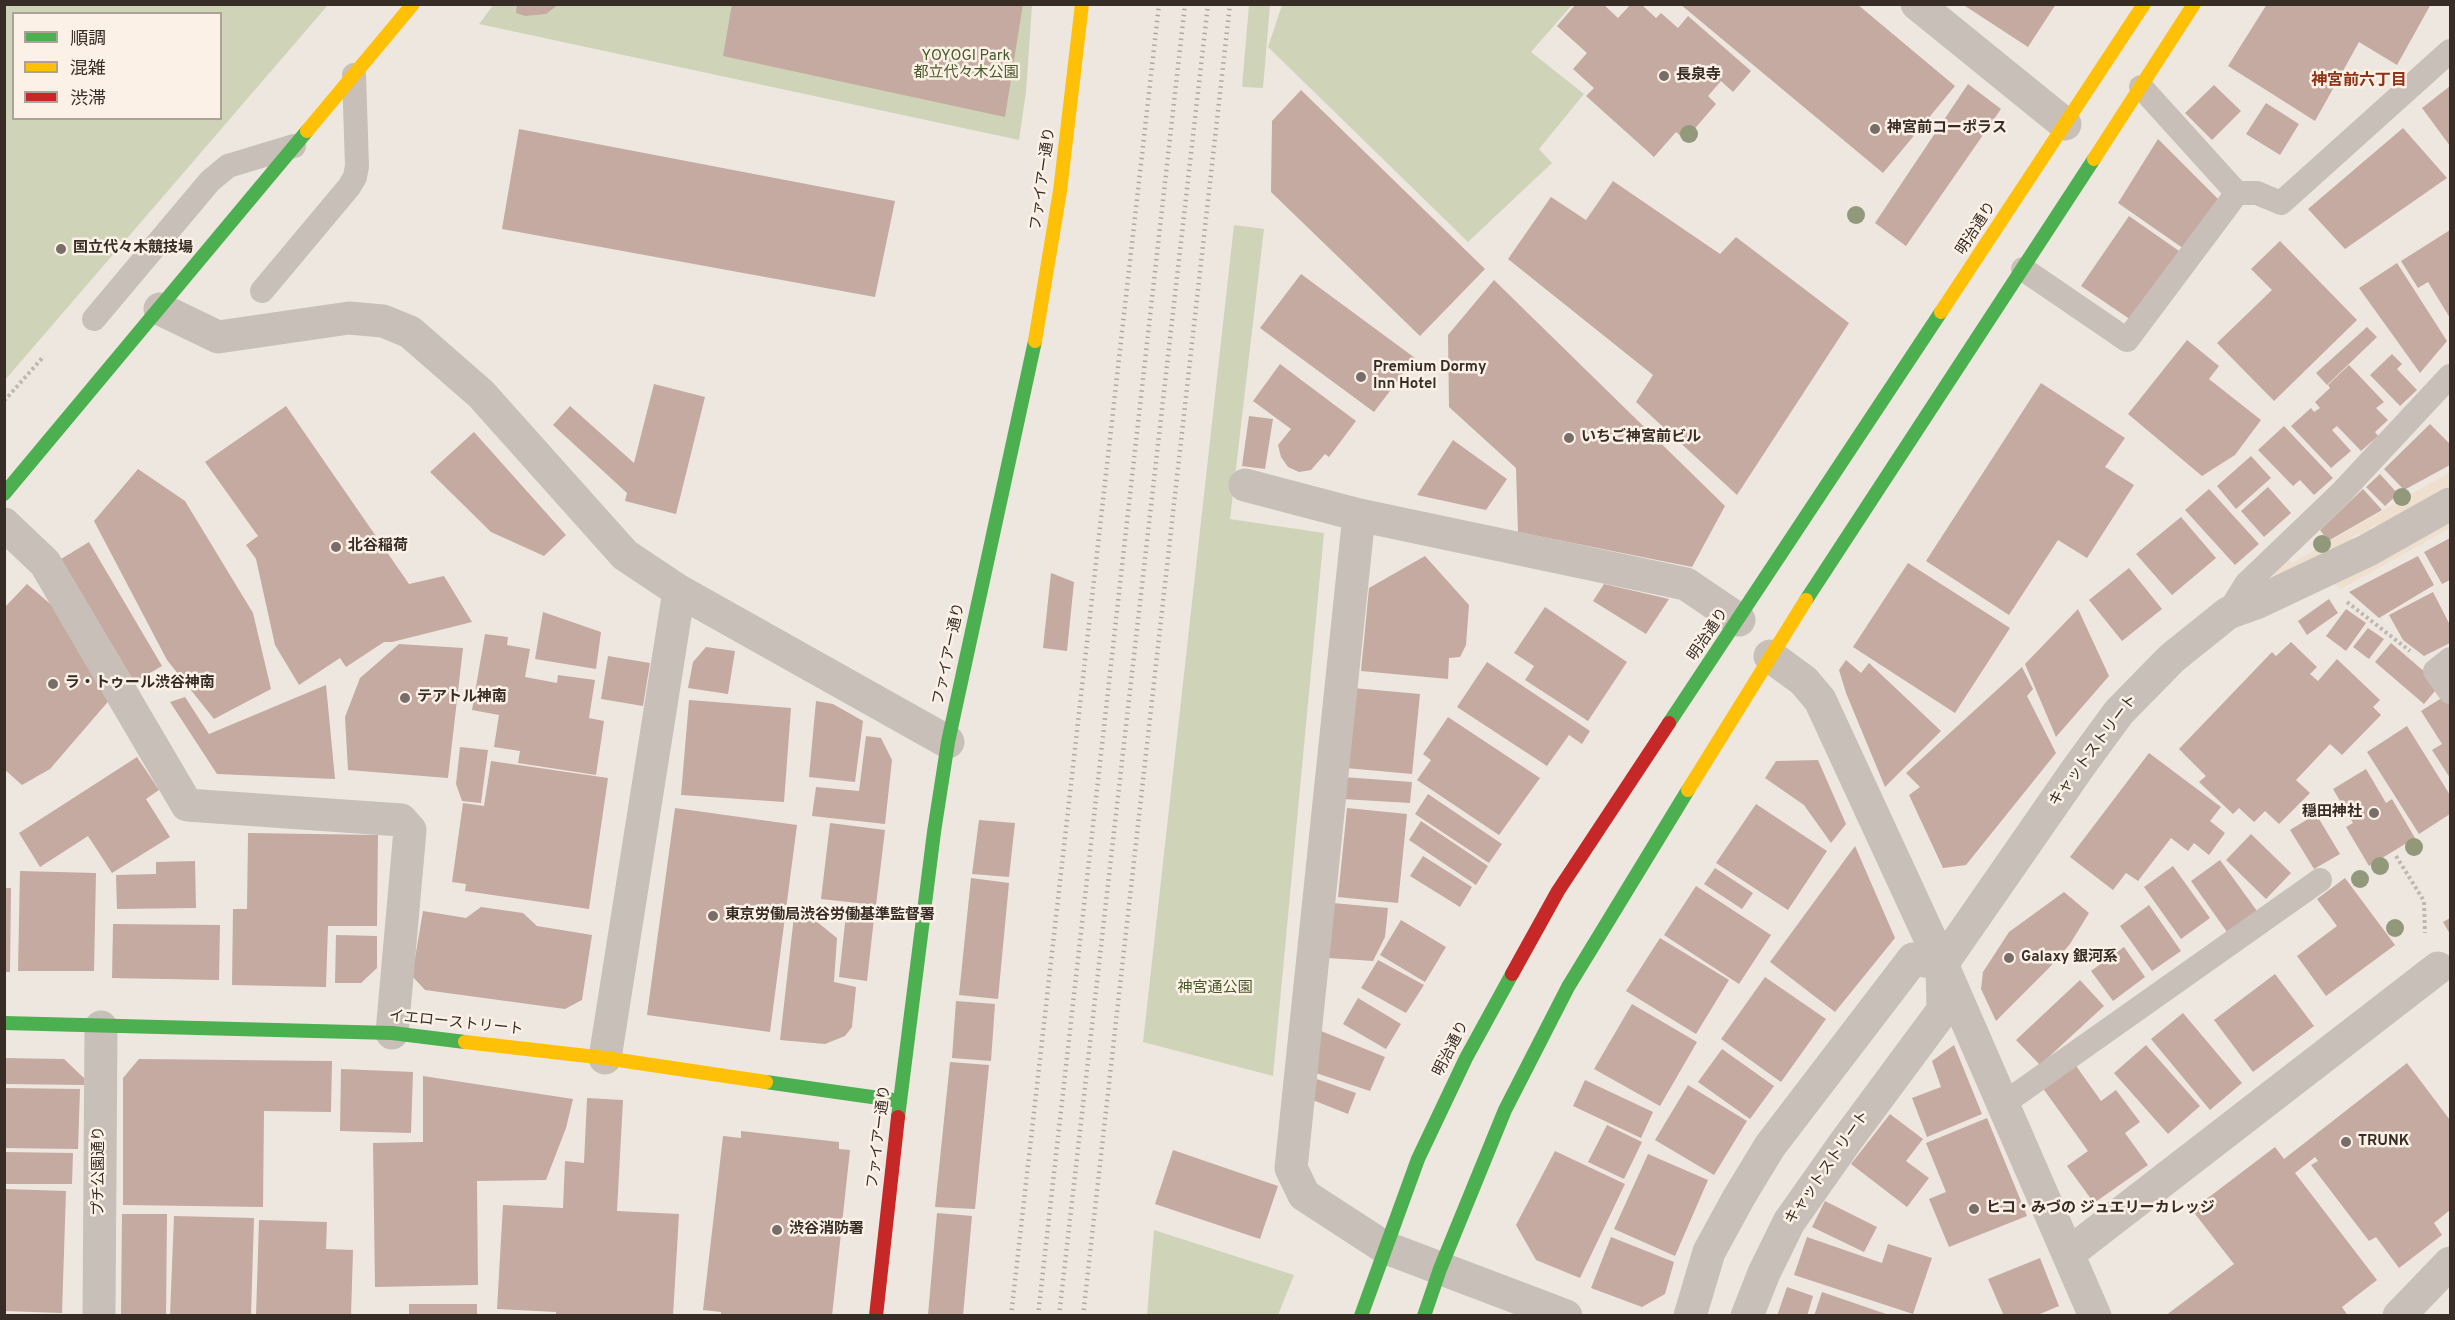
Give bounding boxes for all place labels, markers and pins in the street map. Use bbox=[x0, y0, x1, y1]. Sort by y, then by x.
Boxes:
place label: 長泉寺 bbox=[1676, 67, 1721, 85]
marker: 長泉寺 bbox=[1657, 69, 1671, 83]
place label: 神宮前コーポラス bbox=[1887, 120, 2007, 138]
marker: 神宮前コーポラス bbox=[1868, 122, 1882, 136]
place label: 国立代々木競技場 bbox=[73, 240, 193, 258]
marker: 国立代々木競技場 bbox=[54, 242, 68, 256]
place label: Premium Dormy Inn Hotel bbox=[1373, 359, 1486, 394]
marker: Premium Dormy Inn Hotel bbox=[1354, 370, 1368, 384]
place label: いちご神宮前ビル bbox=[1581, 429, 1701, 447]
marker: いちご神宮前ビル bbox=[1562, 431, 1576, 445]
place label: 北谷稲荷 bbox=[348, 538, 408, 556]
marker: 北谷稲荷 bbox=[329, 540, 343, 554]
place label: ラ・トゥール渋谷神南 bbox=[65, 675, 215, 693]
marker: ラ・トゥール渋谷神南 bbox=[46, 677, 60, 691]
place label: テアトル神南 bbox=[417, 689, 507, 707]
marker: テアトル神南 bbox=[398, 691, 412, 705]
place label: 穏田神社 bbox=[2302, 804, 2362, 822]
marker: 穏田神社 bbox=[2367, 806, 2381, 820]
place label: 東京労働局渋谷労働基準監督署 bbox=[725, 907, 935, 925]
marker: 東京労働局渋谷労働基準監督署 bbox=[706, 909, 720, 923]
place label: Galaxy 銀河系 bbox=[2021, 949, 2118, 967]
marker: Galaxy 銀河系 bbox=[2002, 951, 2016, 965]
place label: TRUNK bbox=[2358, 1133, 2409, 1151]
marker: TRUNK bbox=[2339, 1135, 2353, 1149]
place label: ヒコ・みづの ジュエリーカレッジ bbox=[1986, 1200, 2215, 1218]
marker: ヒコ・みづの ジュエリーカレッジ bbox=[1967, 1202, 1981, 1216]
place label: 渋谷消防署 bbox=[789, 1221, 864, 1239]
marker: 渋谷消防署 bbox=[770, 1223, 784, 1237]

